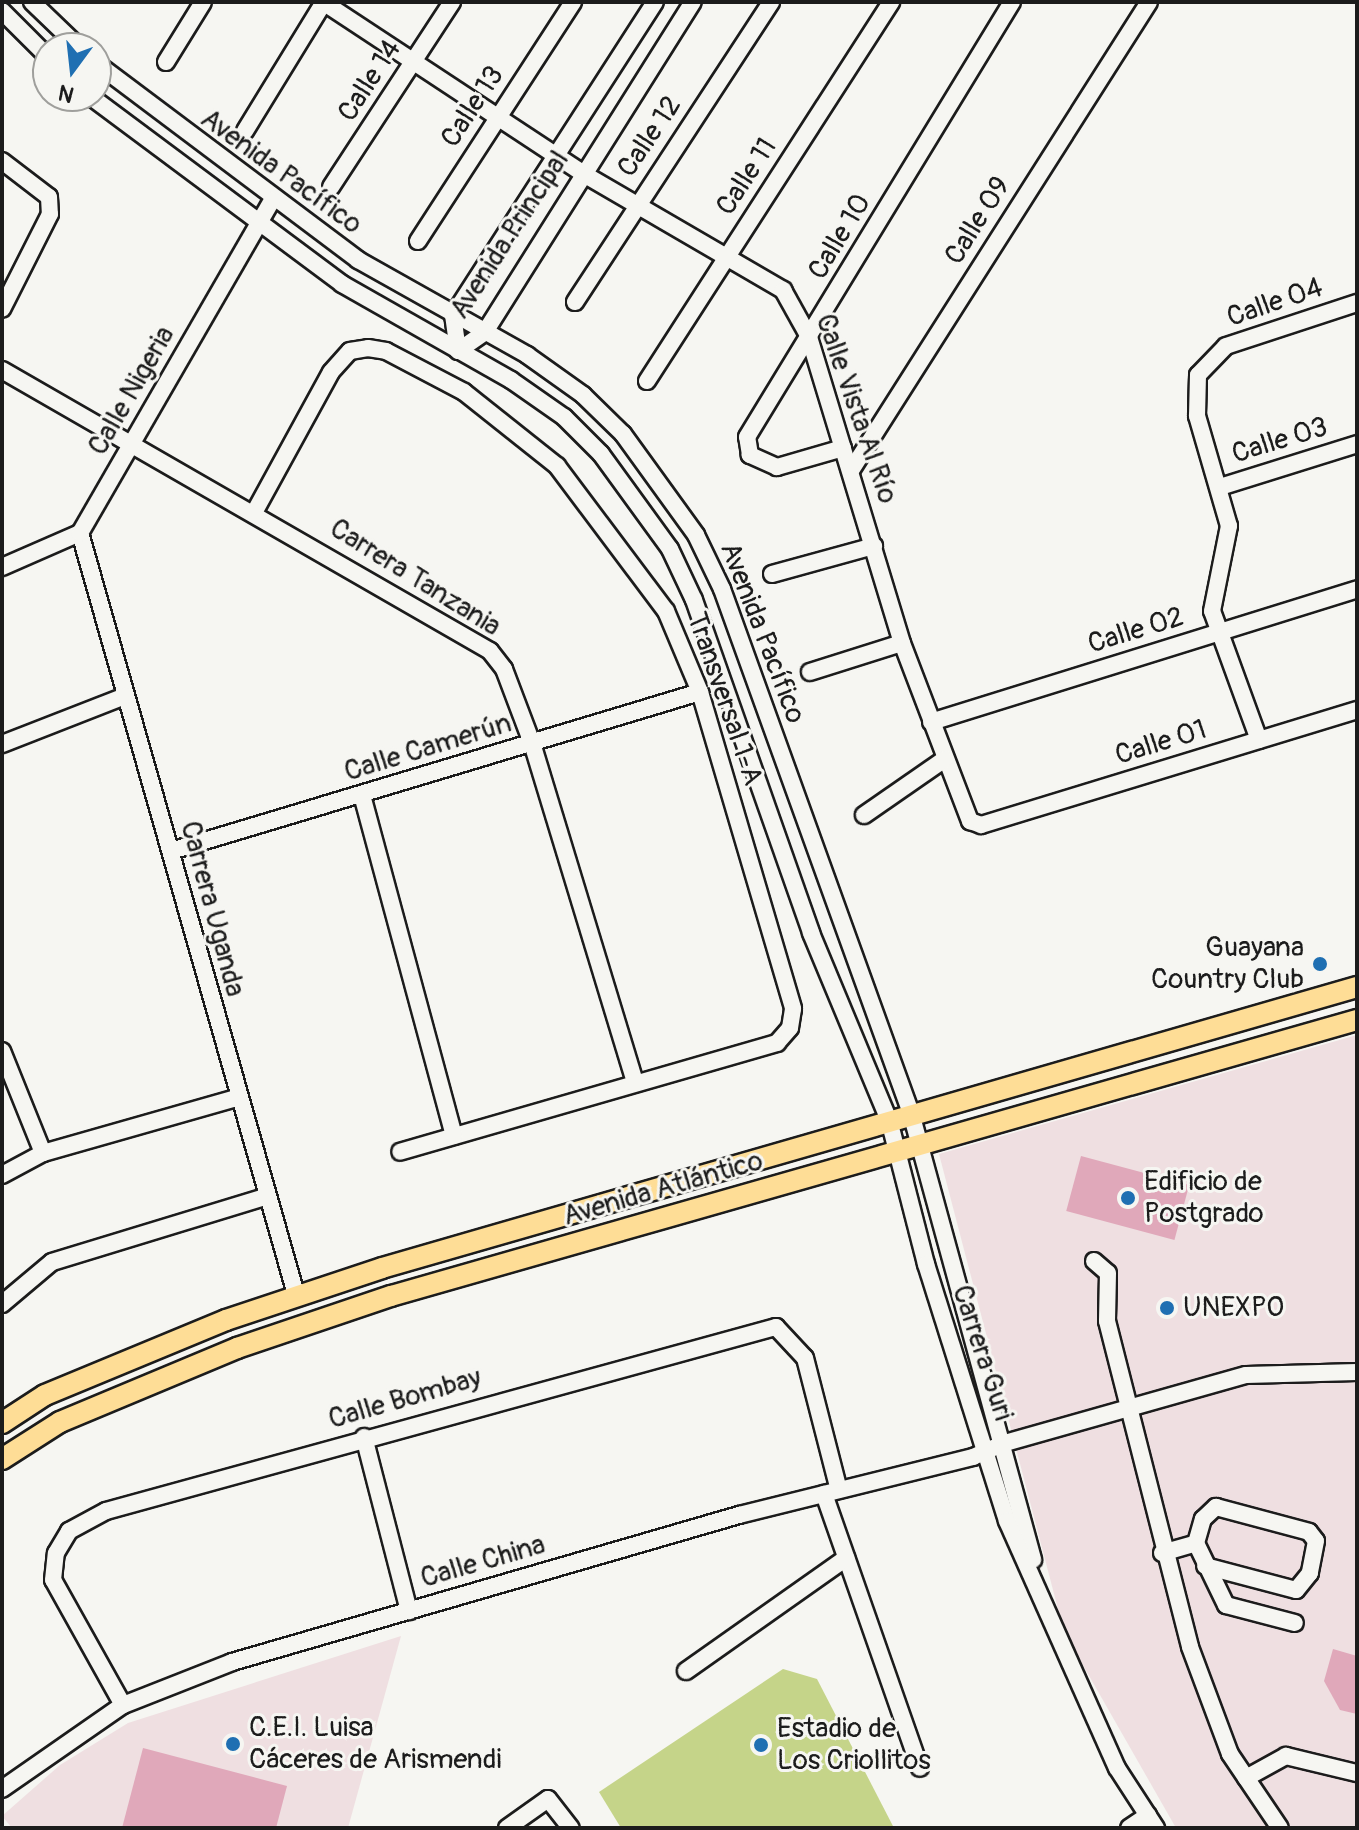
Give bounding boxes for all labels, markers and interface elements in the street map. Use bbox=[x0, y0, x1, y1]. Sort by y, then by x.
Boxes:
north arrow bbox=[32, 32, 112, 112]
street label: Calle 14 bbox=[331, 34, 409, 128]
street label: Calle 13 bbox=[434, 60, 512, 154]
text: N bbox=[55, 78, 77, 109]
street label: Calle 12 bbox=[611, 90, 689, 184]
street label: Avenida Pacífico bbox=[194, 102, 368, 242]
street label: Calle 11 bbox=[710, 132, 784, 222]
street label: Avenida Principal bbox=[443, 145, 577, 325]
street label: Calle 09 bbox=[938, 171, 1018, 271]
street label: Calle 10 bbox=[802, 188, 878, 286]
street label: Calle 04 bbox=[1223, 271, 1327, 335]
street label: Calle Vista Al Río bbox=[808, 310, 904, 508]
street label: Calle Nigeria bbox=[82, 321, 182, 461]
street label: Calle 03 bbox=[1228, 411, 1332, 471]
street label: Carrera Tanzania bbox=[323, 512, 507, 644]
street label: Avenida Pacífico bbox=[712, 538, 812, 728]
street label: Calle 02 bbox=[1084, 601, 1188, 661]
street label: Transversal 1-A bbox=[679, 608, 769, 790]
street label: Calle Camerún bbox=[340, 707, 516, 789]
street label: Calle 01 bbox=[1111, 713, 1211, 773]
street label: Carrera Uganda bbox=[172, 818, 252, 1000]
place label: Guayana Country Club bbox=[1151, 931, 1304, 997]
marker: Guayana Country Club bbox=[1311, 955, 1329, 973]
street label: Avenida Atlántico bbox=[559, 1144, 767, 1234]
place label: Edificio de Postgrado bbox=[1144, 1165, 1264, 1231]
marker: Edificio de Postgrado bbox=[1119, 1189, 1137, 1207]
street label: Carrera Guri bbox=[944, 1281, 1020, 1425]
place label: UNEXPO bbox=[1183, 1291, 1284, 1325]
marker: UNEXPO bbox=[1158, 1299, 1176, 1317]
street label: Calle Bombay bbox=[325, 1361, 485, 1437]
street label: Calle China bbox=[417, 1528, 549, 1596]
place label: C.E.I. Luisa Cáceres de Arismendi bbox=[249, 1711, 501, 1777]
place label: Estadio de Los Criollitos bbox=[777, 1712, 931, 1778]
marker: C.E.I. Luisa Cáceres de Arismendi bbox=[224, 1735, 242, 1753]
marker: Estadio de Los Criollitos bbox=[752, 1736, 770, 1754]

